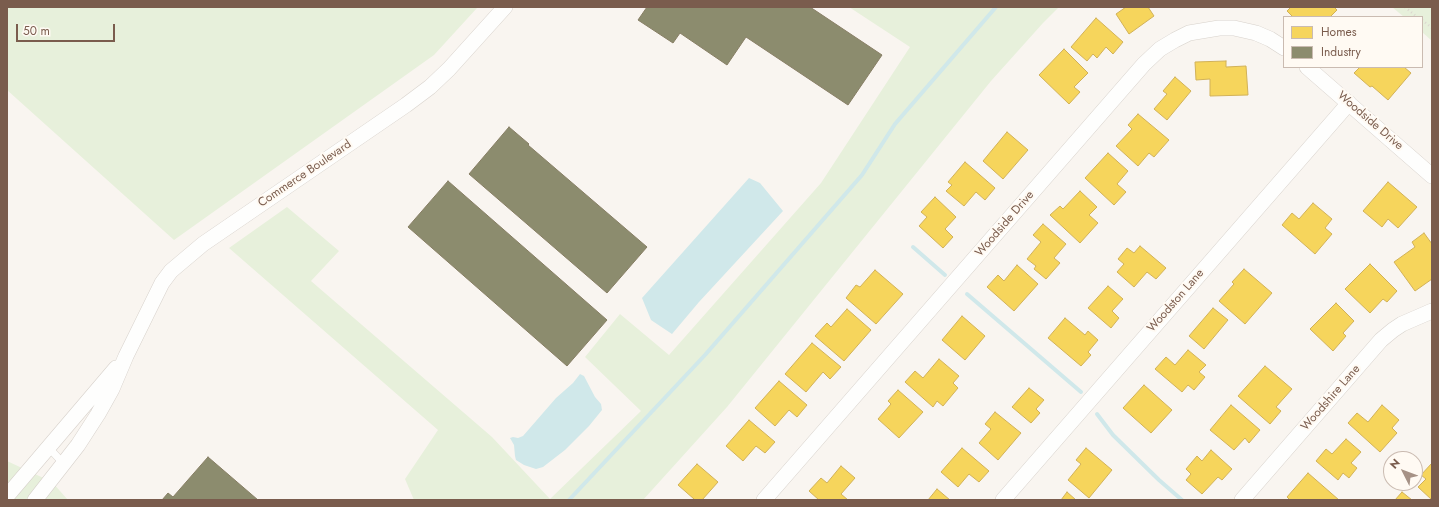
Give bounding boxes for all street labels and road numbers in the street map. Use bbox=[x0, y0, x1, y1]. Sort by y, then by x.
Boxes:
street label: Woodside Drive bbox=[1334, 89, 1406, 153]
street label: Commerce Boulevard bbox=[256, 137, 354, 211]
street label: Woodside Drive bbox=[973, 188, 1037, 260]
street label: Woodston Lane bbox=[1145, 267, 1207, 335]
street label: Woodshire Lane bbox=[1299, 362, 1363, 434]

